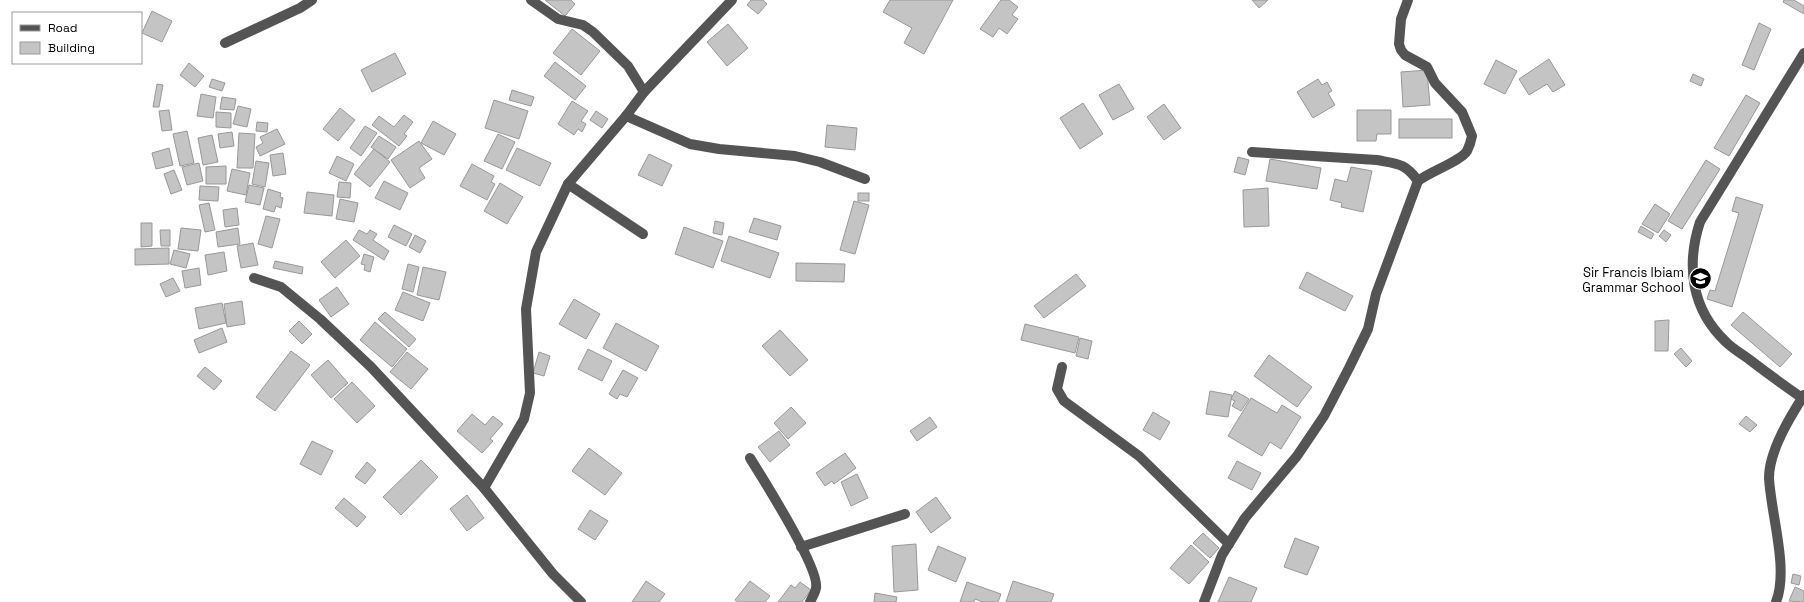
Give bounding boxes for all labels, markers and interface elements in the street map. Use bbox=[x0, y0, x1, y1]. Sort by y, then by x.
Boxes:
legend bbox=[12, 12, 142, 64]
text: Road bbox=[48, 20, 77, 36]
text: Building bbox=[48, 40, 95, 56]
place label: Sir Francis Ibiam Grammar School bbox=[1582, 264, 1684, 296]
school or university icon: Sir Francis Ibiam Grammar School bbox=[1687, 266, 1713, 292]

